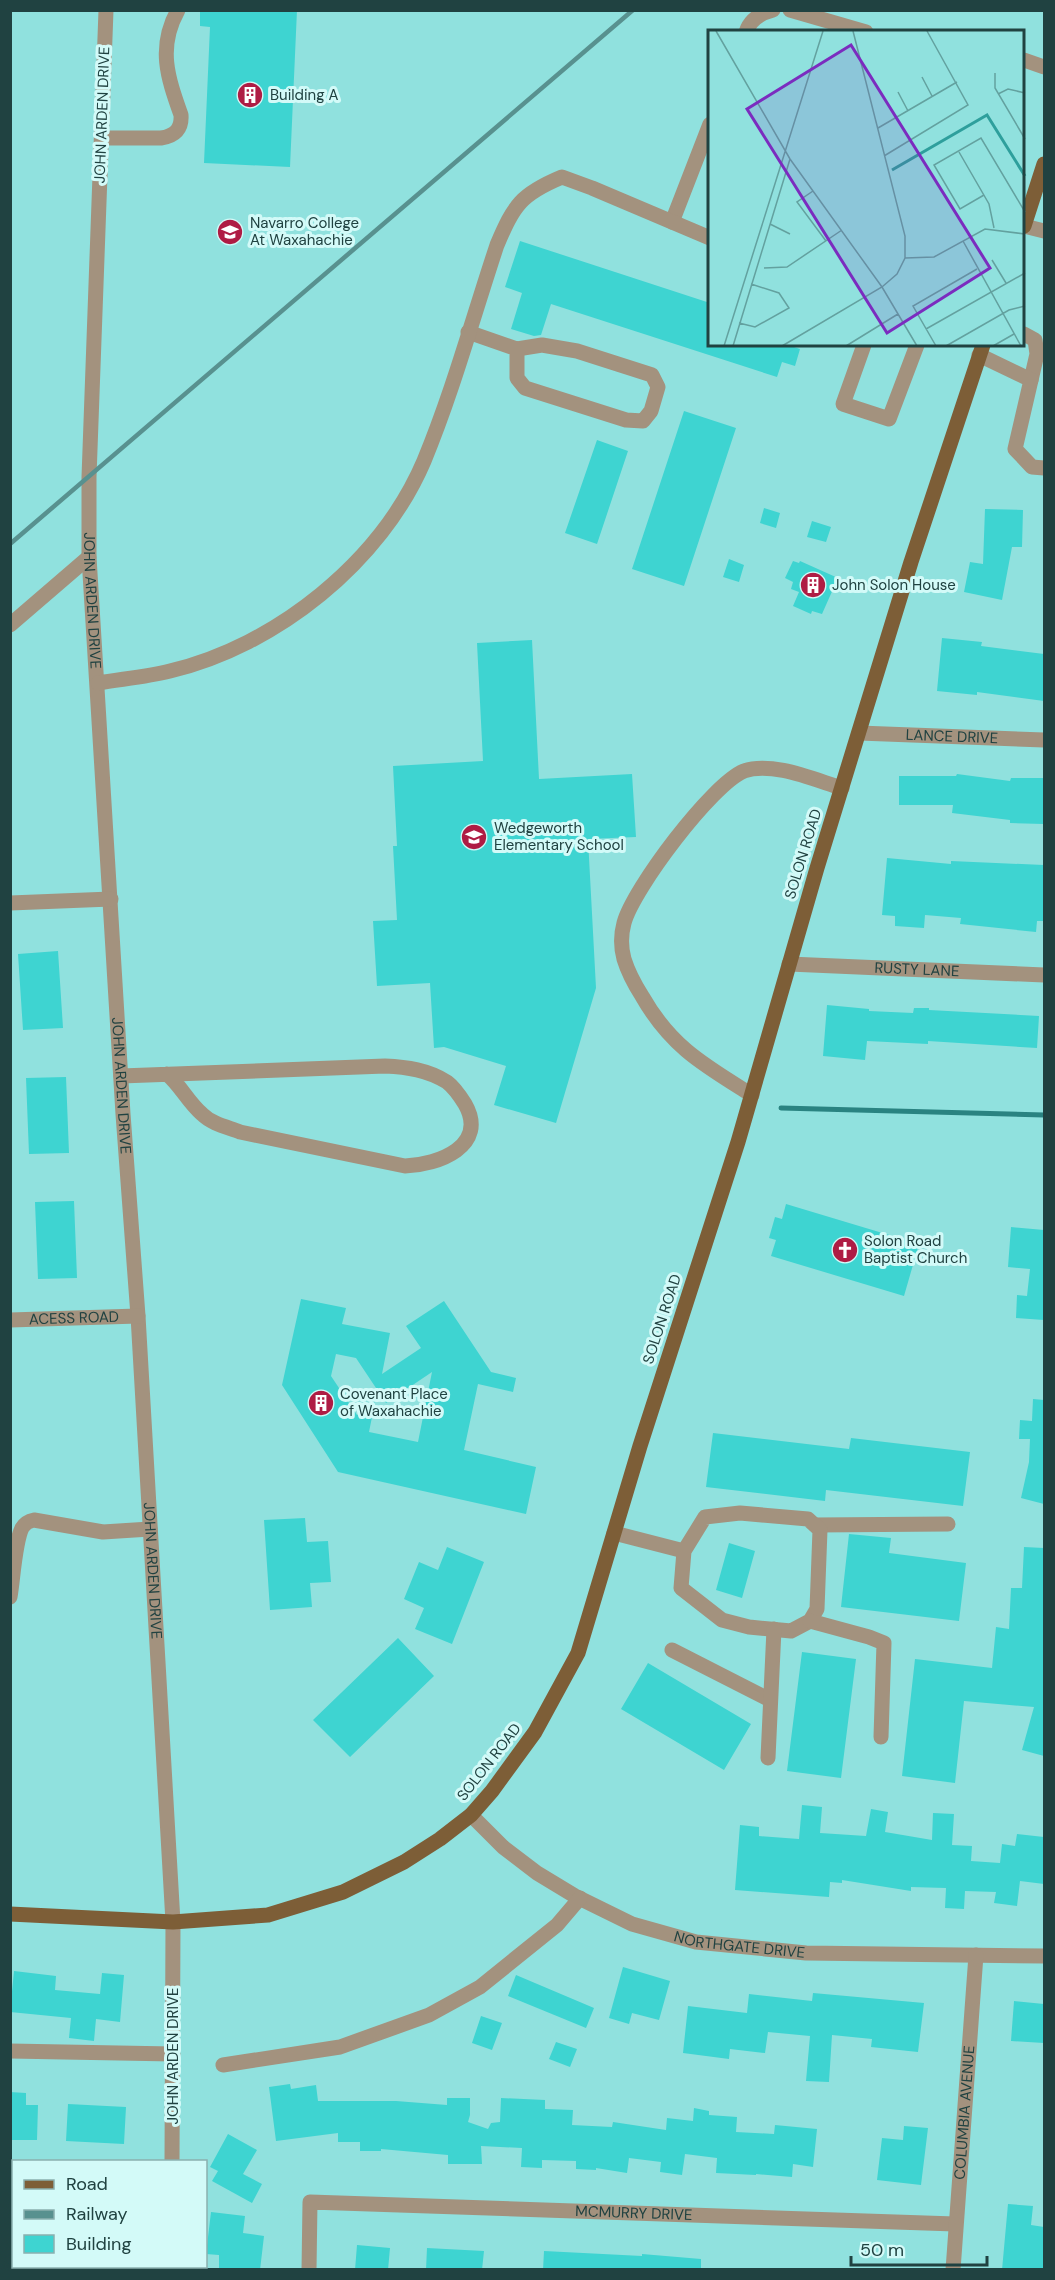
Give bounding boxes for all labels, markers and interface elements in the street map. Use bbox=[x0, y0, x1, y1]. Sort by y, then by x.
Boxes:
inset map bbox=[708, 30, 1025, 346]
street label: JOHN ARDEN DRIVE bbox=[90, 46, 114, 184]
building icon: Building A bbox=[235, 80, 265, 110]
place label: Building A bbox=[270, 85, 339, 105]
place label: Navarro College At Waxahachie bbox=[250, 213, 359, 250]
school or university icon: Navarro College At Waxahachie bbox=[215, 217, 245, 247]
street label: JOHN ARDEN DRIVE bbox=[79, 532, 106, 670]
building icon: John Solon House bbox=[798, 570, 828, 600]
place label: John Solon House bbox=[832, 575, 956, 595]
street label: LANCE DRIVE bbox=[905, 725, 999, 748]
street label: SOLON ROAD bbox=[780, 806, 826, 902]
place label: Wedgeworth Elementary School bbox=[494, 818, 624, 855]
school or university icon: Wedgeworth Elementary School bbox=[459, 822, 489, 852]
street label: RUSTY LANE bbox=[874, 958, 960, 981]
street label: JOHN ARDEN DRIVE bbox=[107, 1017, 136, 1155]
place label: Solon Road Baptist Church bbox=[864, 1231, 967, 1268]
church icon: Solon Road Baptist Church bbox=[830, 1235, 860, 1265]
street label: SOLON ROAD bbox=[638, 1272, 686, 1366]
street label: ACESS ROAD bbox=[29, 1307, 119, 1329]
place label: Covenant Place of Waxahachie bbox=[340, 1384, 448, 1421]
building icon: Covenant Place of Waxahachie bbox=[306, 1388, 336, 1418]
street label: JOHN ARDEN DRIVE bbox=[139, 1502, 167, 1640]
street label: SOLON ROAD bbox=[452, 1719, 526, 1805]
street label: NORTHGATE DRIVE bbox=[672, 1926, 806, 1963]
street label: JOHN ARDEN DRIVE bbox=[163, 1988, 183, 2124]
street label: COLUMBIA AVENUE bbox=[950, 2045, 979, 2180]
legend bbox=[12, 2160, 207, 2268]
text: Road bbox=[66, 2172, 108, 2196]
street label: MCMURRY DRIVE bbox=[575, 2201, 693, 2225]
text: Railway bbox=[66, 2202, 128, 2226]
scale bar bbox=[851, 2229, 988, 2267]
text: Building bbox=[66, 2232, 131, 2256]
text: 50 m bbox=[860, 2238, 904, 2262]

